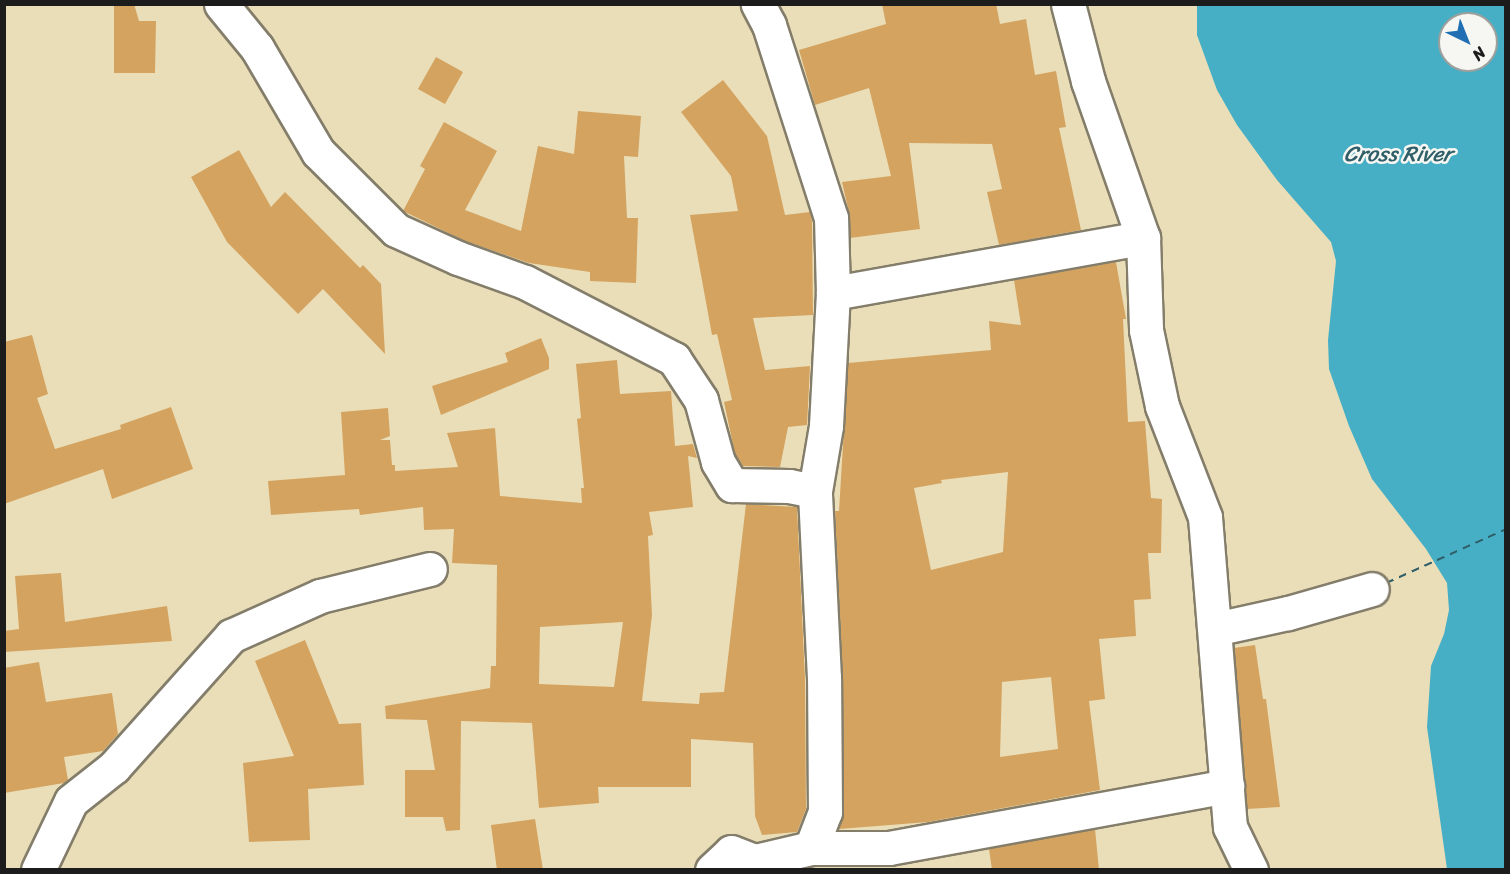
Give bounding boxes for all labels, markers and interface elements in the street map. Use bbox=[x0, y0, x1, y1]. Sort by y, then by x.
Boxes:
north arrow bbox=[1438, 12, 1498, 72]
text: N bbox=[1465, 40, 1493, 68]
water label: Cross River bbox=[1344, 141, 1452, 167]

